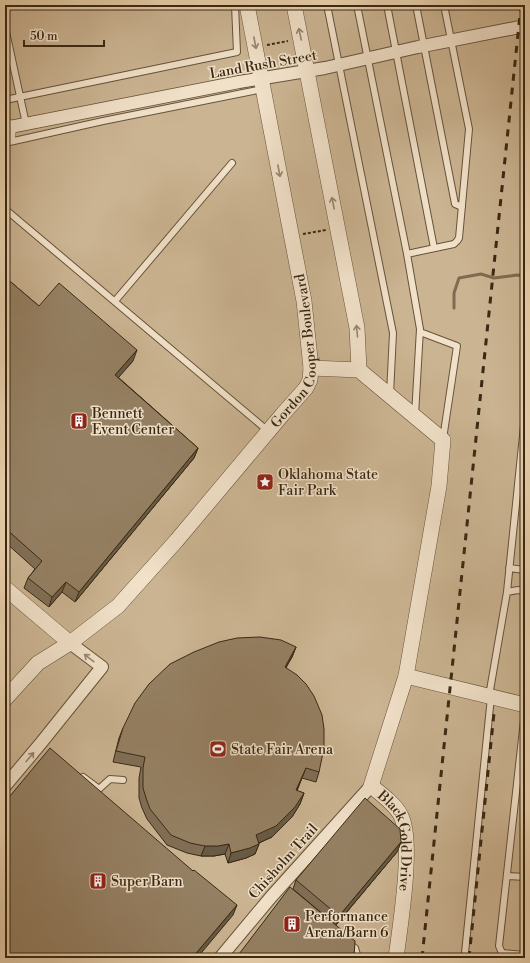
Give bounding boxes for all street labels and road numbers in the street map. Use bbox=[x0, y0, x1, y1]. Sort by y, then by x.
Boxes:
street label: Land Rush Street bbox=[208, 47, 318, 83]
street label: Gordon Cooper Boulevard bbox=[267, 272, 321, 432]
street label: Black Gold Drive bbox=[373, 786, 414, 892]
street label: Chisholm Trail bbox=[245, 820, 322, 903]

